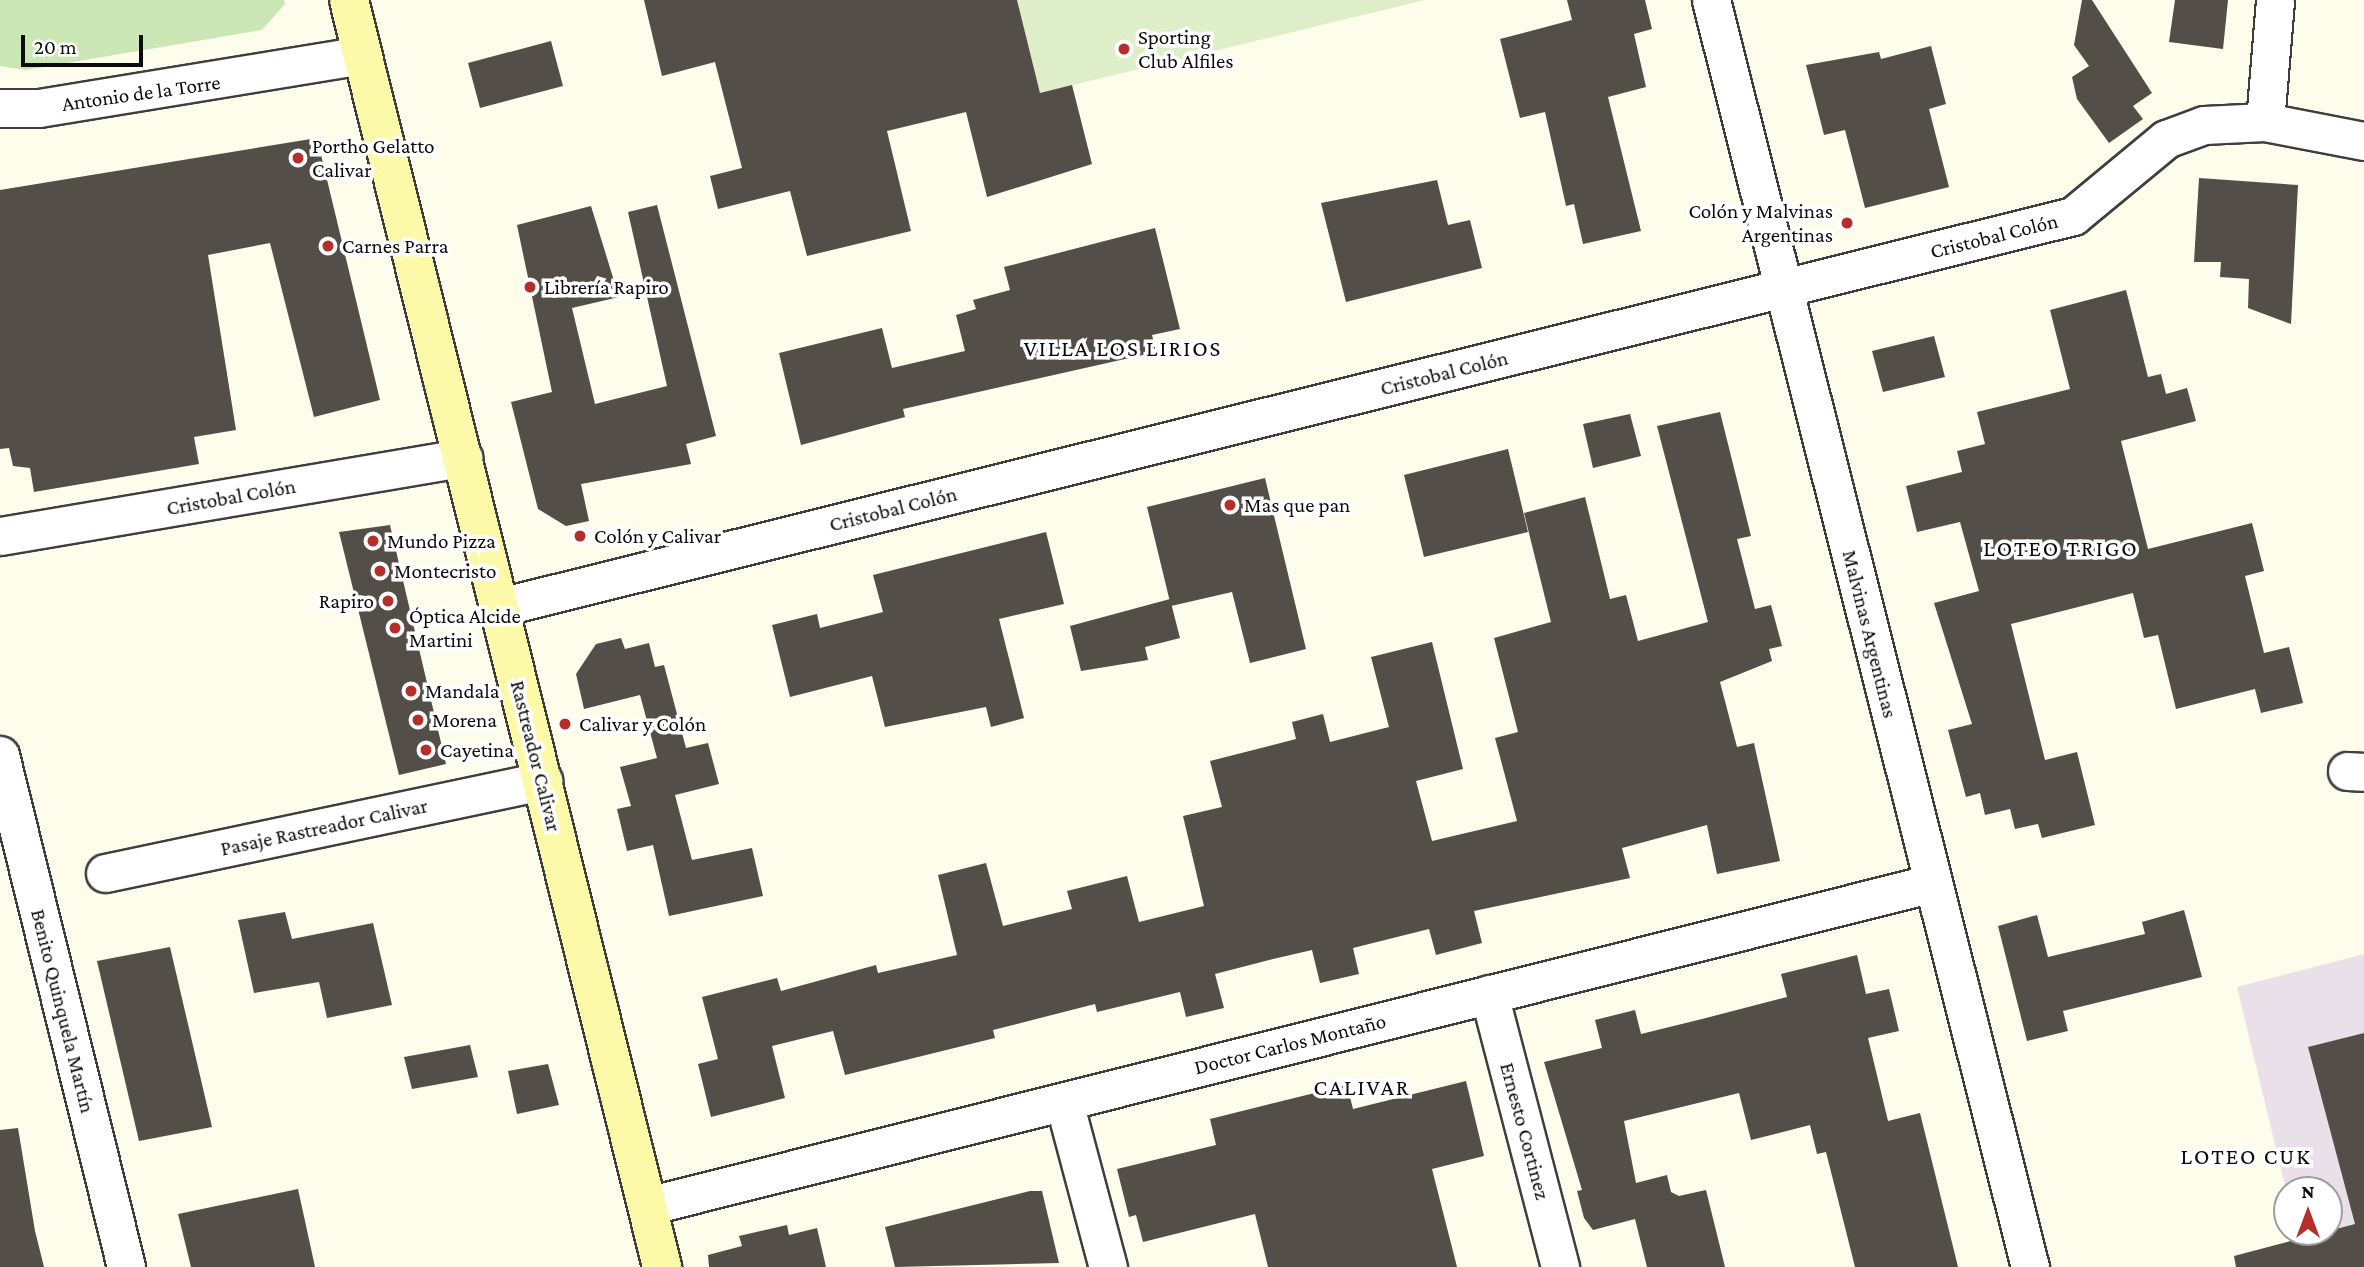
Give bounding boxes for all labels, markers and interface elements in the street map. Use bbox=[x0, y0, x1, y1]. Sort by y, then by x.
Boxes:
scale bar bbox=[24, 21, 147, 65]
place label: Sporting Club Alfiles bbox=[1138, 24, 1233, 74]
text: 20 m bbox=[34, 35, 77, 59]
marker: Sporting Club Alfiles bbox=[1116, 41, 1132, 57]
street label: Antonio de la Torre bbox=[60, 69, 222, 117]
place label: Portho Gelatto Calivar bbox=[312, 133, 435, 183]
marker: Portho Gelatto Calivar bbox=[290, 150, 306, 166]
place label: Colón y Malvinas Argentinas bbox=[1688, 198, 1833, 248]
street label: Cristobal Colón bbox=[1928, 208, 2060, 264]
marker: Colón y Malvinas Argentinas bbox=[1839, 215, 1855, 231]
place label: Carnes Parra bbox=[342, 233, 448, 259]
marker: Carnes Parra bbox=[320, 238, 336, 254]
place label: Librería Rapiro bbox=[544, 274, 669, 300]
marker: Librería Rapiro bbox=[522, 279, 538, 295]
district label: VILLA LOS LIRIOS bbox=[1026, 334, 1220, 362]
street label: Cristobal Colón bbox=[1378, 345, 1510, 401]
street label: Cristobal Colón bbox=[164, 473, 298, 521]
street label: Cristobal Colón bbox=[827, 481, 959, 537]
place label: Mas que pan bbox=[1244, 492, 1350, 518]
marker: Mas que pan bbox=[1222, 497, 1238, 513]
place label: Colón y Calivar bbox=[594, 523, 721, 549]
place label: Mundo Pizza bbox=[387, 528, 496, 554]
marker: Colón y Calivar bbox=[572, 528, 588, 544]
marker: Mundo Pizza bbox=[365, 533, 381, 549]
district label: LOTEO TRIGO bbox=[1985, 534, 2137, 562]
street label: Malvinas Argentinas bbox=[1837, 547, 1903, 721]
place label: Montecristo bbox=[394, 558, 496, 584]
marker: Montecristo bbox=[372, 563, 388, 579]
place label: Rapiro bbox=[319, 588, 374, 614]
marker: Rapiro bbox=[380, 593, 396, 609]
place label: Óptica Alcide Martini bbox=[409, 603, 521, 653]
marker: Óptica Alcide Martini bbox=[387, 620, 403, 636]
place label: Mandala bbox=[425, 678, 499, 704]
street label: Rastreador Calivar bbox=[505, 678, 567, 834]
marker: Mandala bbox=[403, 683, 419, 699]
place label: Morena bbox=[432, 707, 497, 733]
place label: Calivar y Colón bbox=[579, 711, 706, 737]
marker: Morena bbox=[410, 712, 426, 728]
marker: Calivar y Colón bbox=[557, 716, 573, 732]
place label: Cayetina bbox=[440, 737, 514, 763]
marker: Cayetina bbox=[418, 742, 434, 758]
street label: Pasaje Rastreador Calivar bbox=[218, 793, 430, 861]
street label: Benito Quinquela Martín bbox=[25, 906, 101, 1116]
street label: Doctor Carlos Montaño bbox=[1192, 1008, 1388, 1080]
street label: Ernesto Cortinez bbox=[1495, 1060, 1555, 1202]
district label: CALIVAR bbox=[1314, 1073, 1410, 1101]
district label: LOTEO CUK bbox=[2182, 1142, 2310, 1170]
north arrow bbox=[2273, 1176, 2343, 1246]
text: N bbox=[2302, 1181, 2314, 1202]

